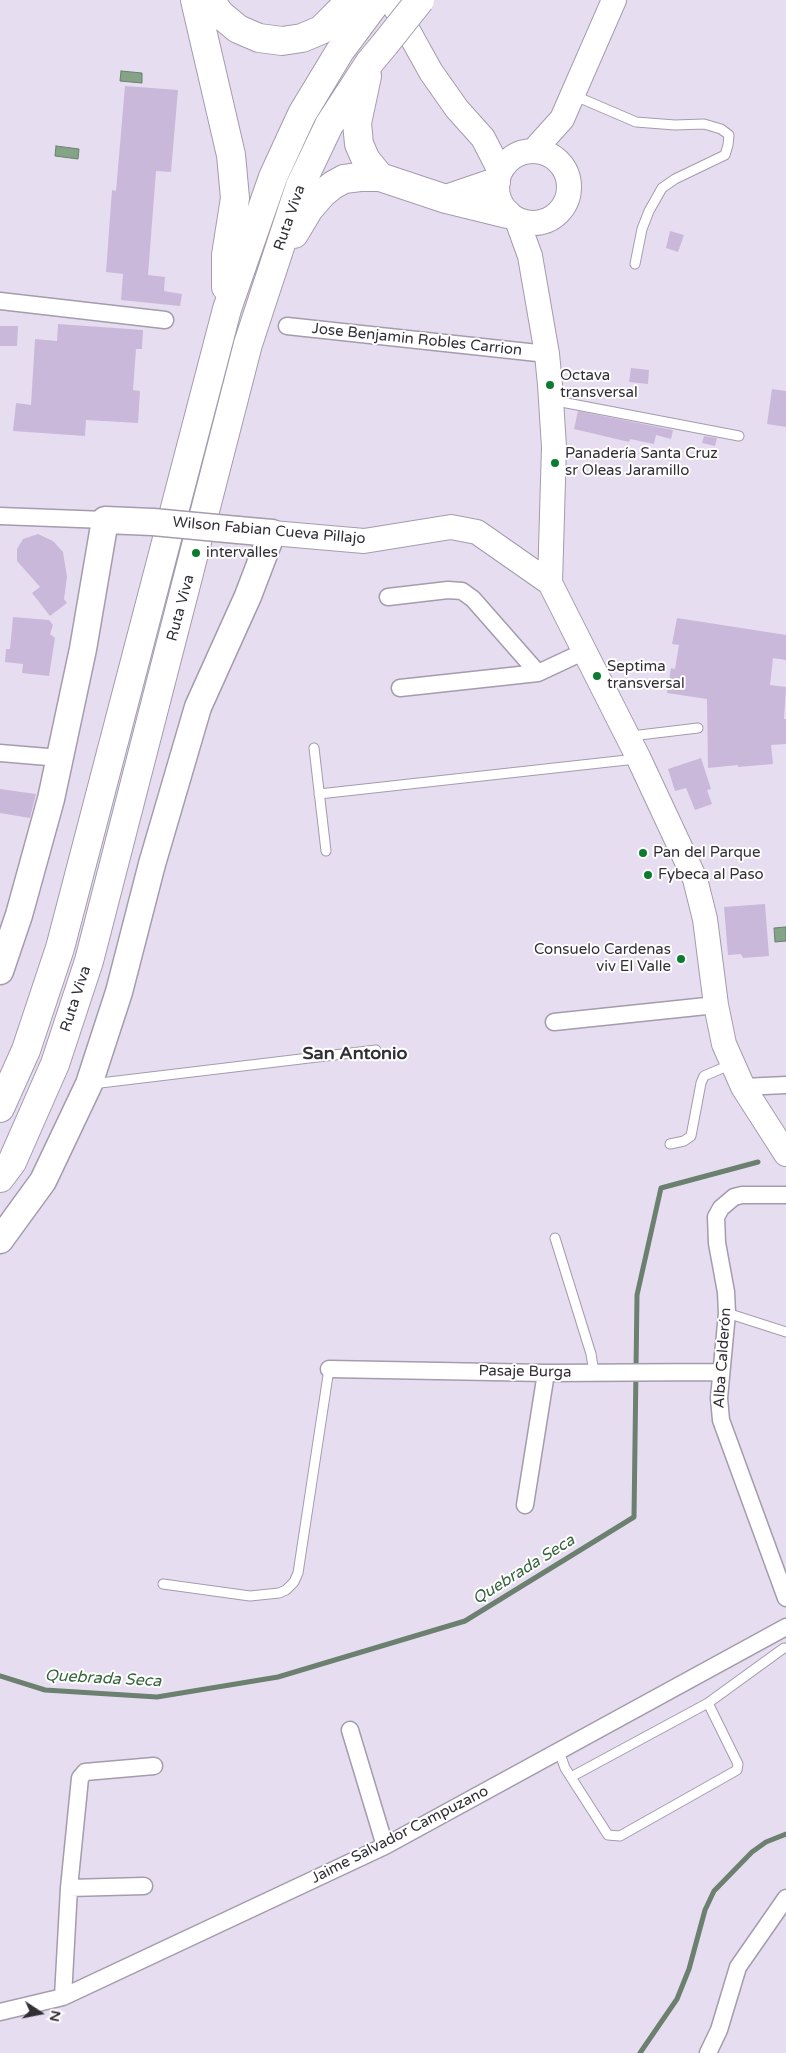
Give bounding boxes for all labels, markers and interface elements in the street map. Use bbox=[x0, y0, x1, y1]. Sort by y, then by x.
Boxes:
street label: Ruta Viva bbox=[270, 183, 310, 253]
street label: Jose Benjamin Robles Carrion bbox=[311, 320, 523, 360]
place label: Octava transversal bbox=[560, 367, 638, 402]
marker: Octava transversal bbox=[544, 379, 556, 391]
place label: Panadería Santa Cruz sr Oleas Jaramillo bbox=[565, 445, 718, 480]
marker: Panadería Santa Cruz sr Oleas Jaramillo bbox=[549, 457, 561, 469]
street label: Wilson Fabian Cueva Pillajo bbox=[172, 514, 366, 548]
place label: intervalles bbox=[206, 544, 278, 562]
marker: intervalles bbox=[190, 547, 202, 559]
street label: Ruta Viva bbox=[163, 573, 199, 643]
place label: Septima transversal bbox=[607, 658, 685, 693]
marker: Septima transversal bbox=[591, 670, 603, 682]
place label: Pan del Parque bbox=[653, 844, 760, 862]
marker: Pan del Parque bbox=[637, 847, 649, 859]
place label: Fybeca al Paso bbox=[658, 866, 764, 884]
marker: Fybeca al Paso bbox=[642, 869, 654, 881]
place label: Consuelo Cardenas viv El Valle bbox=[534, 941, 671, 976]
marker: Consuelo Cardenas viv El Valle bbox=[675, 953, 687, 965]
street label: Ruta Viva bbox=[57, 964, 95, 1034]
district label: San Antonio bbox=[303, 1043, 407, 1065]
street label: Alba Calderón bbox=[711, 1307, 735, 1409]
street label: Pasaje Burga bbox=[478, 1362, 572, 1382]
water label: Quebrada Seca bbox=[469, 1531, 579, 1609]
water label: Quebrada Seca bbox=[44, 1666, 162, 1692]
street label: Jaime Salvador Campuzano bbox=[308, 1782, 492, 1888]
north arrow bbox=[15, 1988, 65, 2038]
text: N bbox=[46, 2009, 65, 2023]

